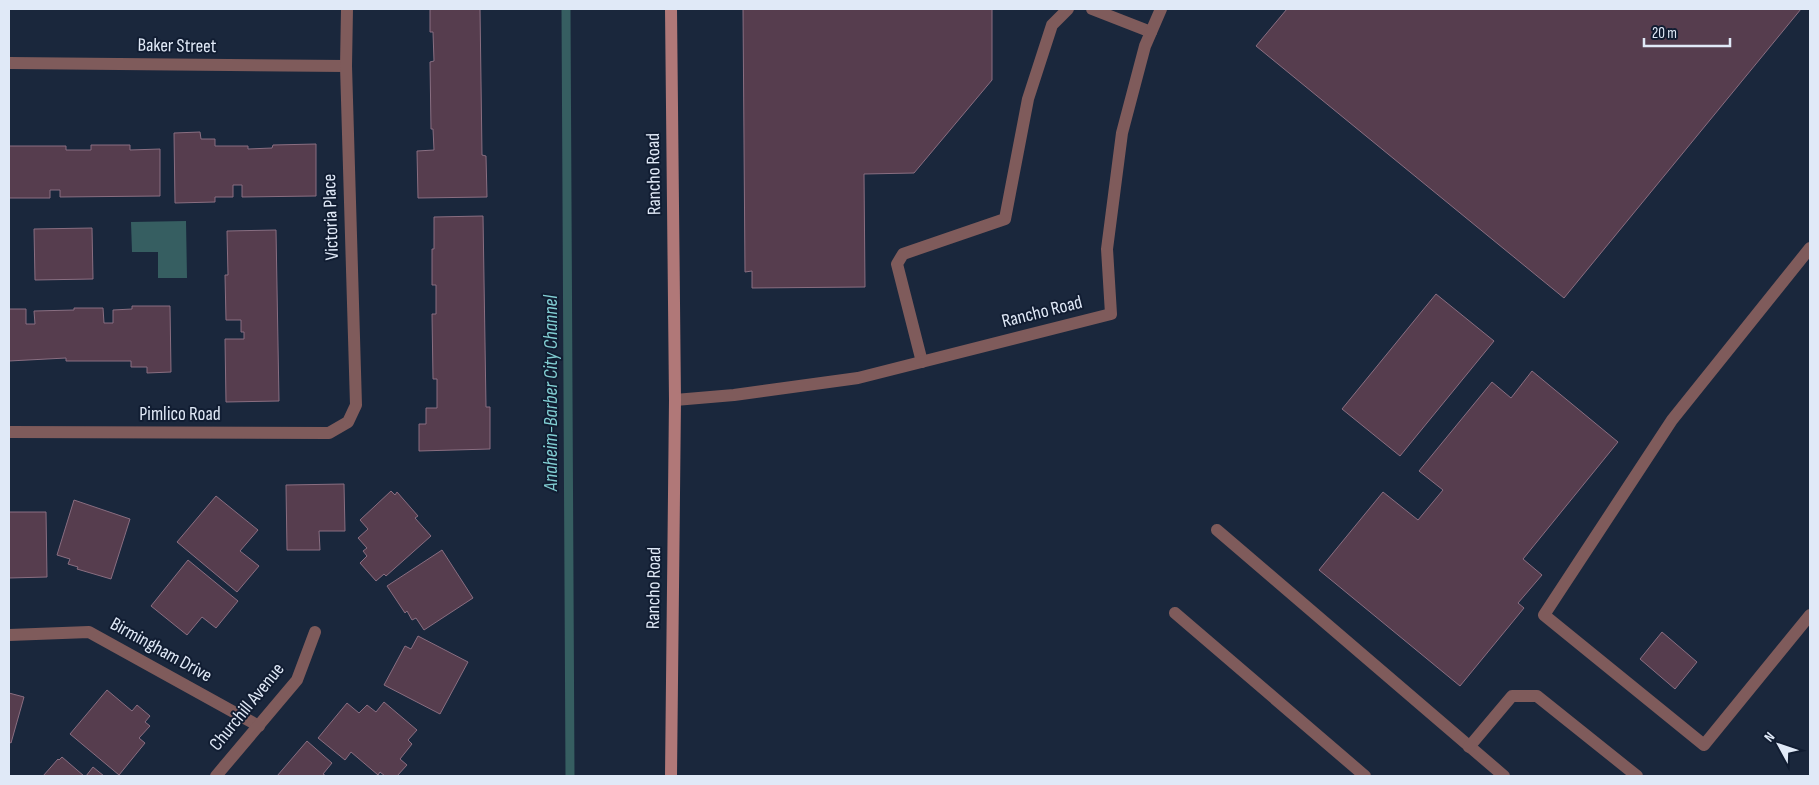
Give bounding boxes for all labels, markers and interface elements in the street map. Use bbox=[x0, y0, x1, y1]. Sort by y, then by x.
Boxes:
scale bar bbox=[1644, 15, 1730, 47]
text: 20 m bbox=[1652, 24, 1677, 43]
street label: Baker Street bbox=[137, 34, 217, 58]
street label: Rancho Road bbox=[642, 133, 666, 215]
street label: Victoria Place bbox=[318, 173, 344, 261]
street label: Rancho Road bbox=[999, 291, 1085, 333]
water label: Anaheim-Barber City Channel bbox=[539, 294, 563, 492]
street label: Pimlico Road bbox=[139, 403, 221, 426]
street label: Rancho Road bbox=[642, 547, 666, 629]
street label: Birmingham Drive bbox=[106, 613, 216, 687]
street label: Churchill Avenue bbox=[205, 658, 289, 756]
north arrow bbox=[1754, 720, 1804, 770]
text: N bbox=[1761, 729, 1778, 745]

